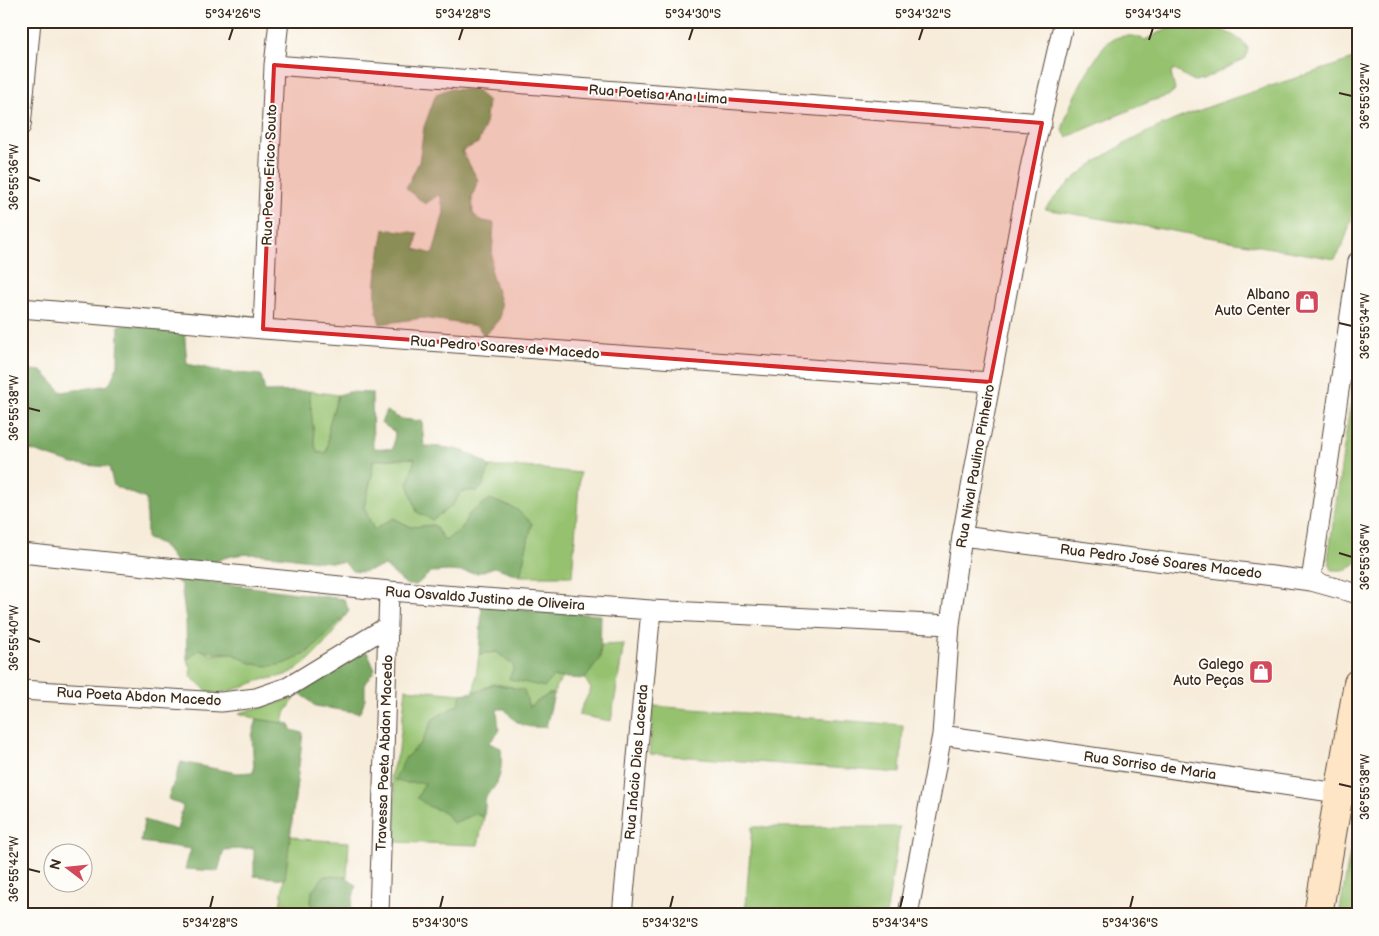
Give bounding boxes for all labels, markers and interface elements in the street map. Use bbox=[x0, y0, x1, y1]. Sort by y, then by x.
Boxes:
text: 5°34'26"S bbox=[205, 7, 261, 22]
text: 5°34'28"S bbox=[435, 7, 491, 22]
text: 5°34'30"S bbox=[665, 7, 721, 22]
text: 5°34'32"S bbox=[895, 7, 951, 22]
text: 5°34'34"S bbox=[1125, 7, 1181, 22]
text: 36°55'32"W bbox=[1358, 63, 1373, 129]
street label: Rua Poetisa Ana Lima bbox=[588, 81, 728, 108]
street label: Rua Poeta Erico Souto bbox=[259, 104, 280, 246]
text: 36°55'36"W bbox=[7, 144, 22, 210]
place label: Albano Auto Center bbox=[1215, 286, 1291, 319]
shop icon: Albano Auto Center bbox=[1294, 289, 1320, 315]
text: 36°55'34"W bbox=[1358, 293, 1373, 359]
street label: Rua Pedro Soares de Macedo bbox=[409, 332, 600, 363]
text: 36°55'38"W bbox=[7, 375, 22, 441]
street label: Rua Nival Paulino Pinheiro bbox=[953, 383, 998, 549]
text: 36°55'36"W bbox=[1358, 524, 1373, 590]
street label: Rua Pedro José Soares Macedo bbox=[1059, 541, 1263, 582]
street label: Rua Osvaldo Justino de Oliveira bbox=[384, 583, 586, 614]
text: 36°55'40"W bbox=[7, 605, 22, 671]
street label: Travessa Poeta Abdon Macedo bbox=[373, 654, 396, 852]
place label: Galego Auto Peças bbox=[1173, 656, 1244, 689]
shop icon: Galego Auto Peças bbox=[1248, 659, 1274, 685]
street label: Rua Inácio Dias Lacerda bbox=[621, 683, 652, 841]
street label: Rua Poeta Abdon Macedo bbox=[56, 684, 222, 709]
street label: Rua Sorriso de Maria bbox=[1082, 748, 1218, 783]
text: 36°55'38"W bbox=[1358, 754, 1373, 820]
text: 36°55'42"W bbox=[7, 836, 22, 902]
north arrow bbox=[42, 844, 92, 894]
text: N bbox=[46, 857, 66, 872]
text: 5°34'28"S bbox=[182, 916, 238, 931]
text: 5°34'30"S bbox=[412, 916, 468, 931]
text: 5°34'32"S bbox=[642, 916, 698, 931]
text: 5°34'34"S bbox=[872, 916, 928, 931]
text: 5°34'36"S bbox=[1102, 916, 1158, 931]

